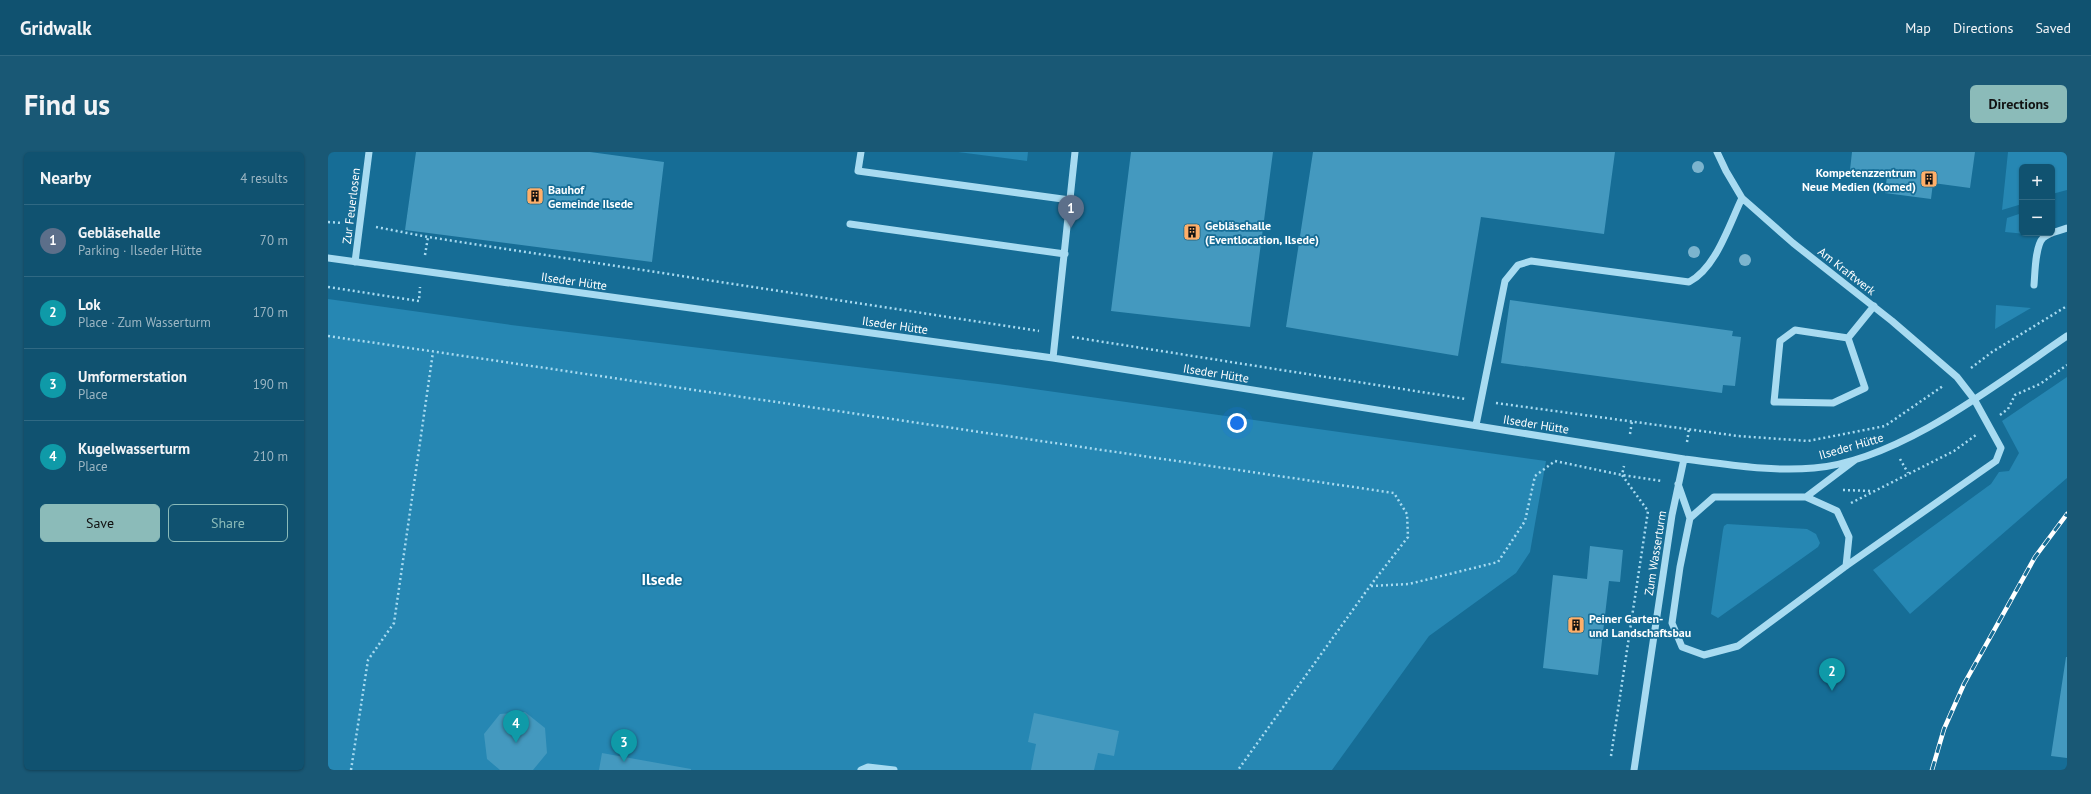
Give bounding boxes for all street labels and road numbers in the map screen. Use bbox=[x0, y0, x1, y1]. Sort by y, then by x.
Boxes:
street label: Zur Feuerlosen bbox=[339, 167, 363, 245]
street label: Am Kraftwerk bbox=[1815, 244, 1879, 298]
street label: Ilseder Hütte bbox=[540, 269, 608, 293]
street label: Ilseder Hütte bbox=[861, 313, 929, 337]
street label: Ilseder Hütte bbox=[1182, 360, 1250, 386]
street label: Ilseder Hütte bbox=[1502, 411, 1570, 437]
street label: Ilseder Hütte bbox=[1817, 430, 1885, 462]
street label: Zum Wasserturm bbox=[1641, 509, 1669, 597]

